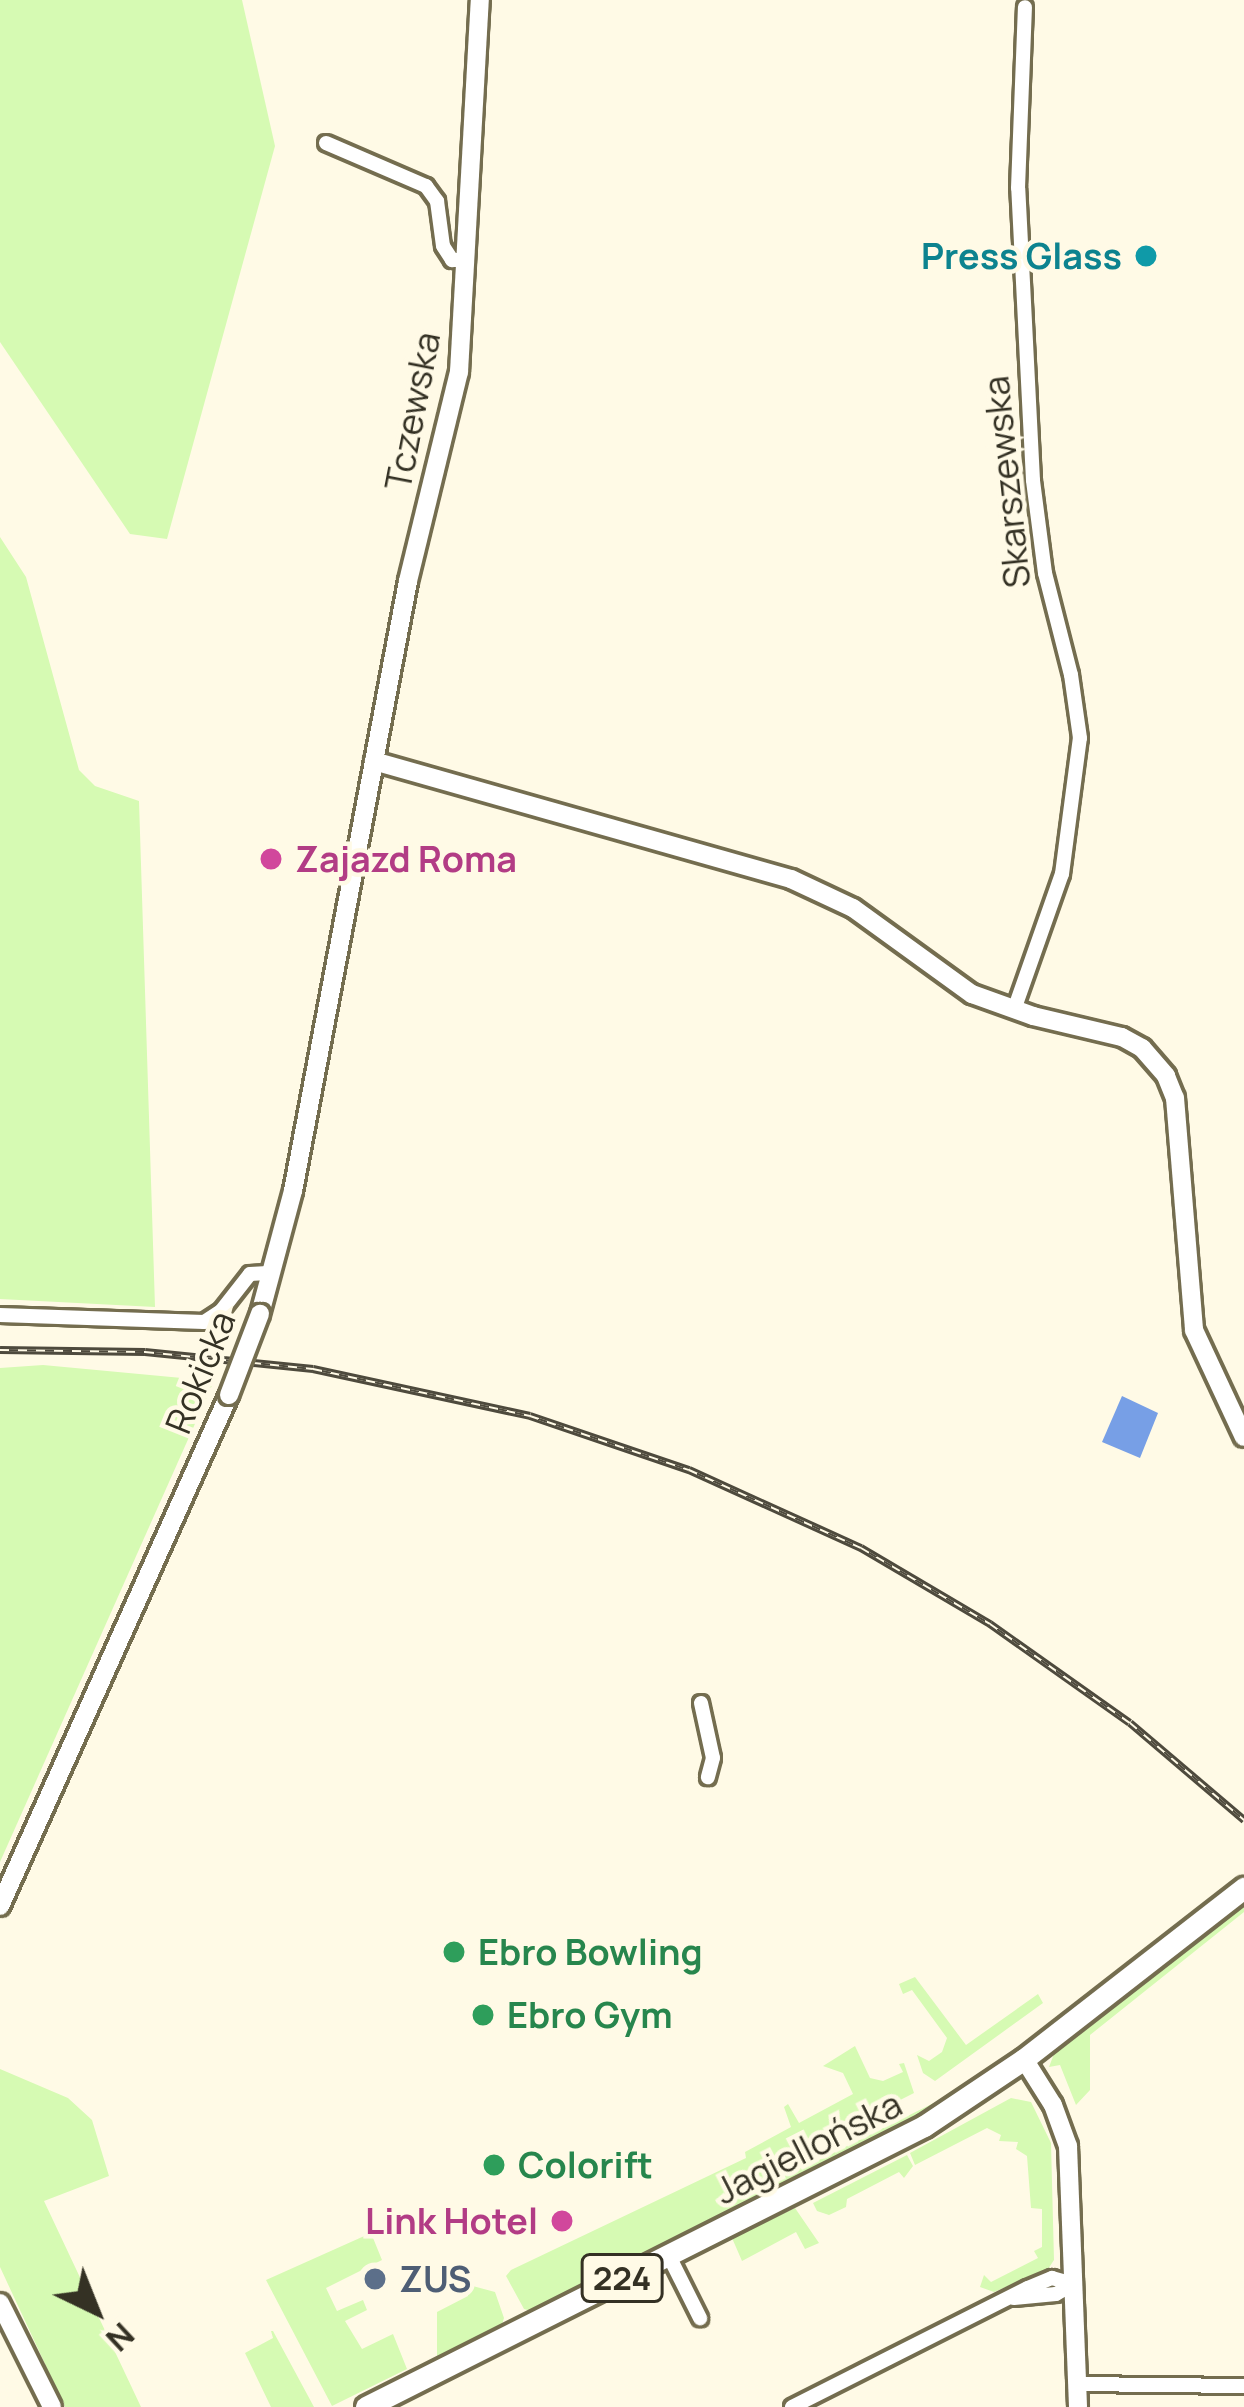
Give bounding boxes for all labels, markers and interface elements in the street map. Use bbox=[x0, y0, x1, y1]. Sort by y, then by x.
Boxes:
place label: Press Glass bbox=[921, 234, 1122, 278]
marker: Press Glass bbox=[1133, 243, 1159, 269]
street label: Tczewska bbox=[376, 328, 448, 494]
street label: Skarszewska bbox=[973, 374, 1039, 590]
place label: Zajazd Roma bbox=[295, 837, 517, 881]
marker: Zajazd Roma bbox=[258, 846, 284, 872]
street label: Rokicka bbox=[156, 1305, 244, 1439]
place label: Ebro Bowling bbox=[478, 1930, 703, 1974]
marker: Ebro Bowling bbox=[441, 1939, 467, 1965]
place label: Ebro Gym bbox=[507, 1993, 673, 2037]
marker: Ebro Gym bbox=[470, 2002, 496, 2028]
street label: Jagiellońska bbox=[707, 2082, 909, 2212]
place label: Colorift bbox=[518, 2143, 653, 2187]
marker: Colorift bbox=[481, 2152, 507, 2178]
place label: Link Hotel bbox=[365, 2199, 538, 2243]
marker: Link Hotel bbox=[549, 2208, 575, 2234]
north arrow bbox=[36, 2251, 156, 2371]
road number: 224 bbox=[580, 2251, 664, 2305]
place label: ZUS bbox=[399, 2257, 471, 2301]
marker: ZUS bbox=[362, 2266, 388, 2292]
text: N bbox=[97, 2313, 145, 2362]

